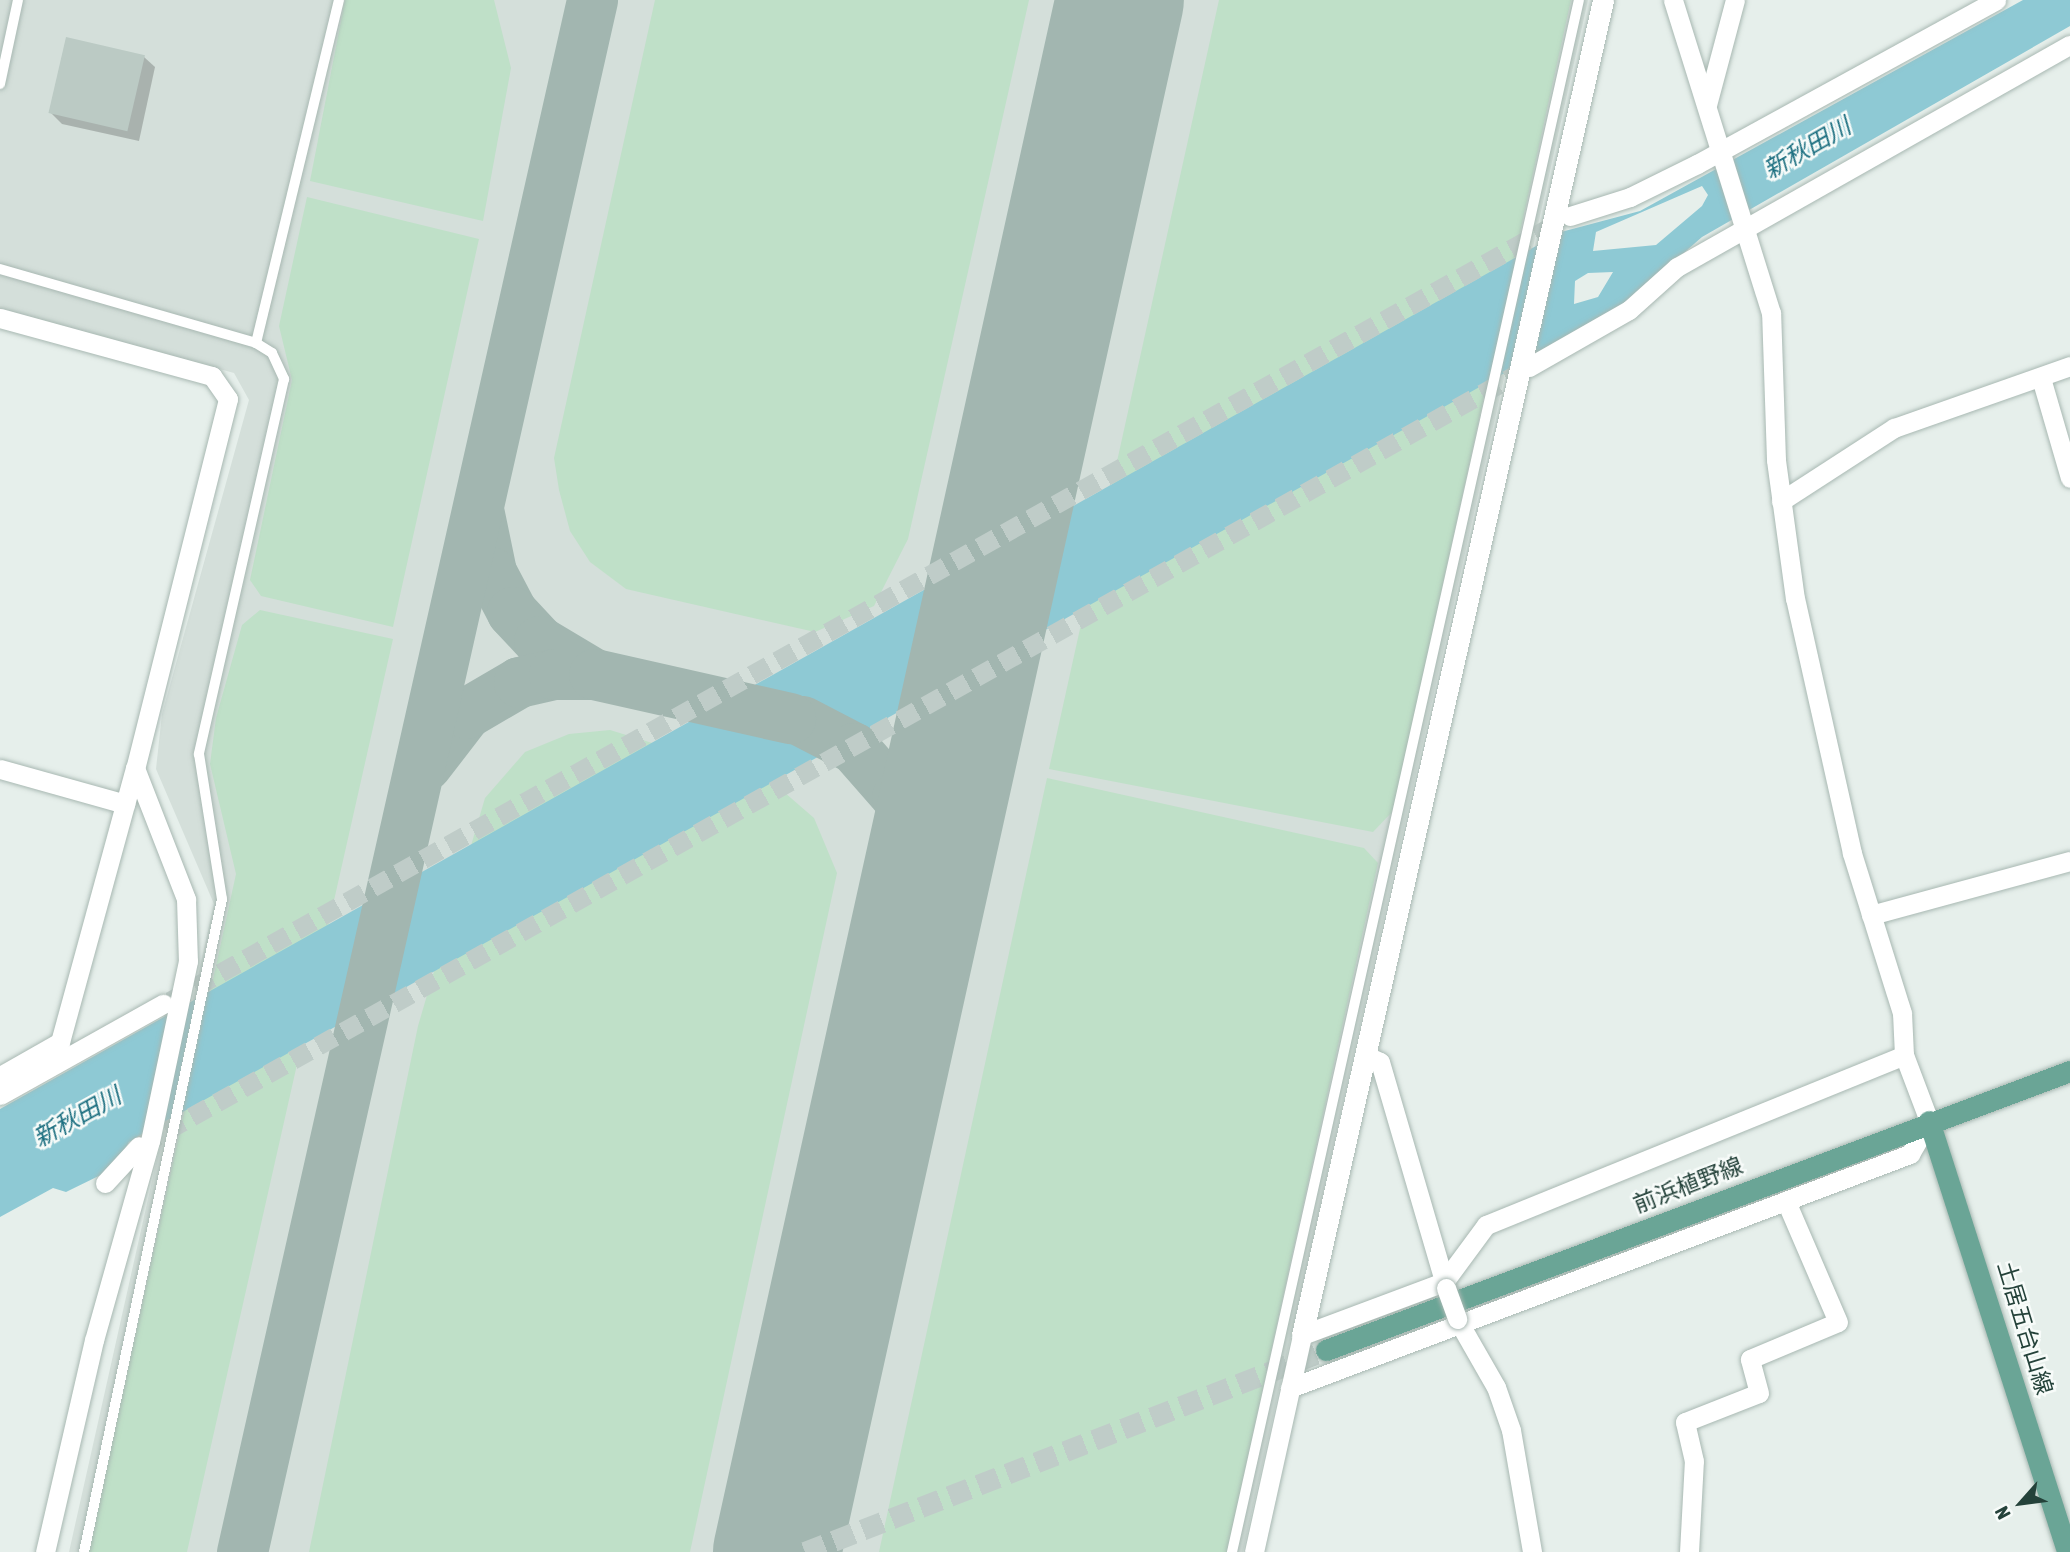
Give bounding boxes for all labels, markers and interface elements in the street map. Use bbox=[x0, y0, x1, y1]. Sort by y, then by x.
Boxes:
water label: 新秋田川 bbox=[1758, 112, 1856, 184]
water label: 新秋田川 bbox=[28, 1081, 126, 1153]
street label: 前浜植野線 bbox=[1629, 1152, 1747, 1218]
street label: 土居五台山線 bbox=[1992, 1258, 2058, 1398]
north arrow bbox=[1986, 1468, 2056, 1538]
text: N bbox=[1990, 1503, 2015, 1523]

